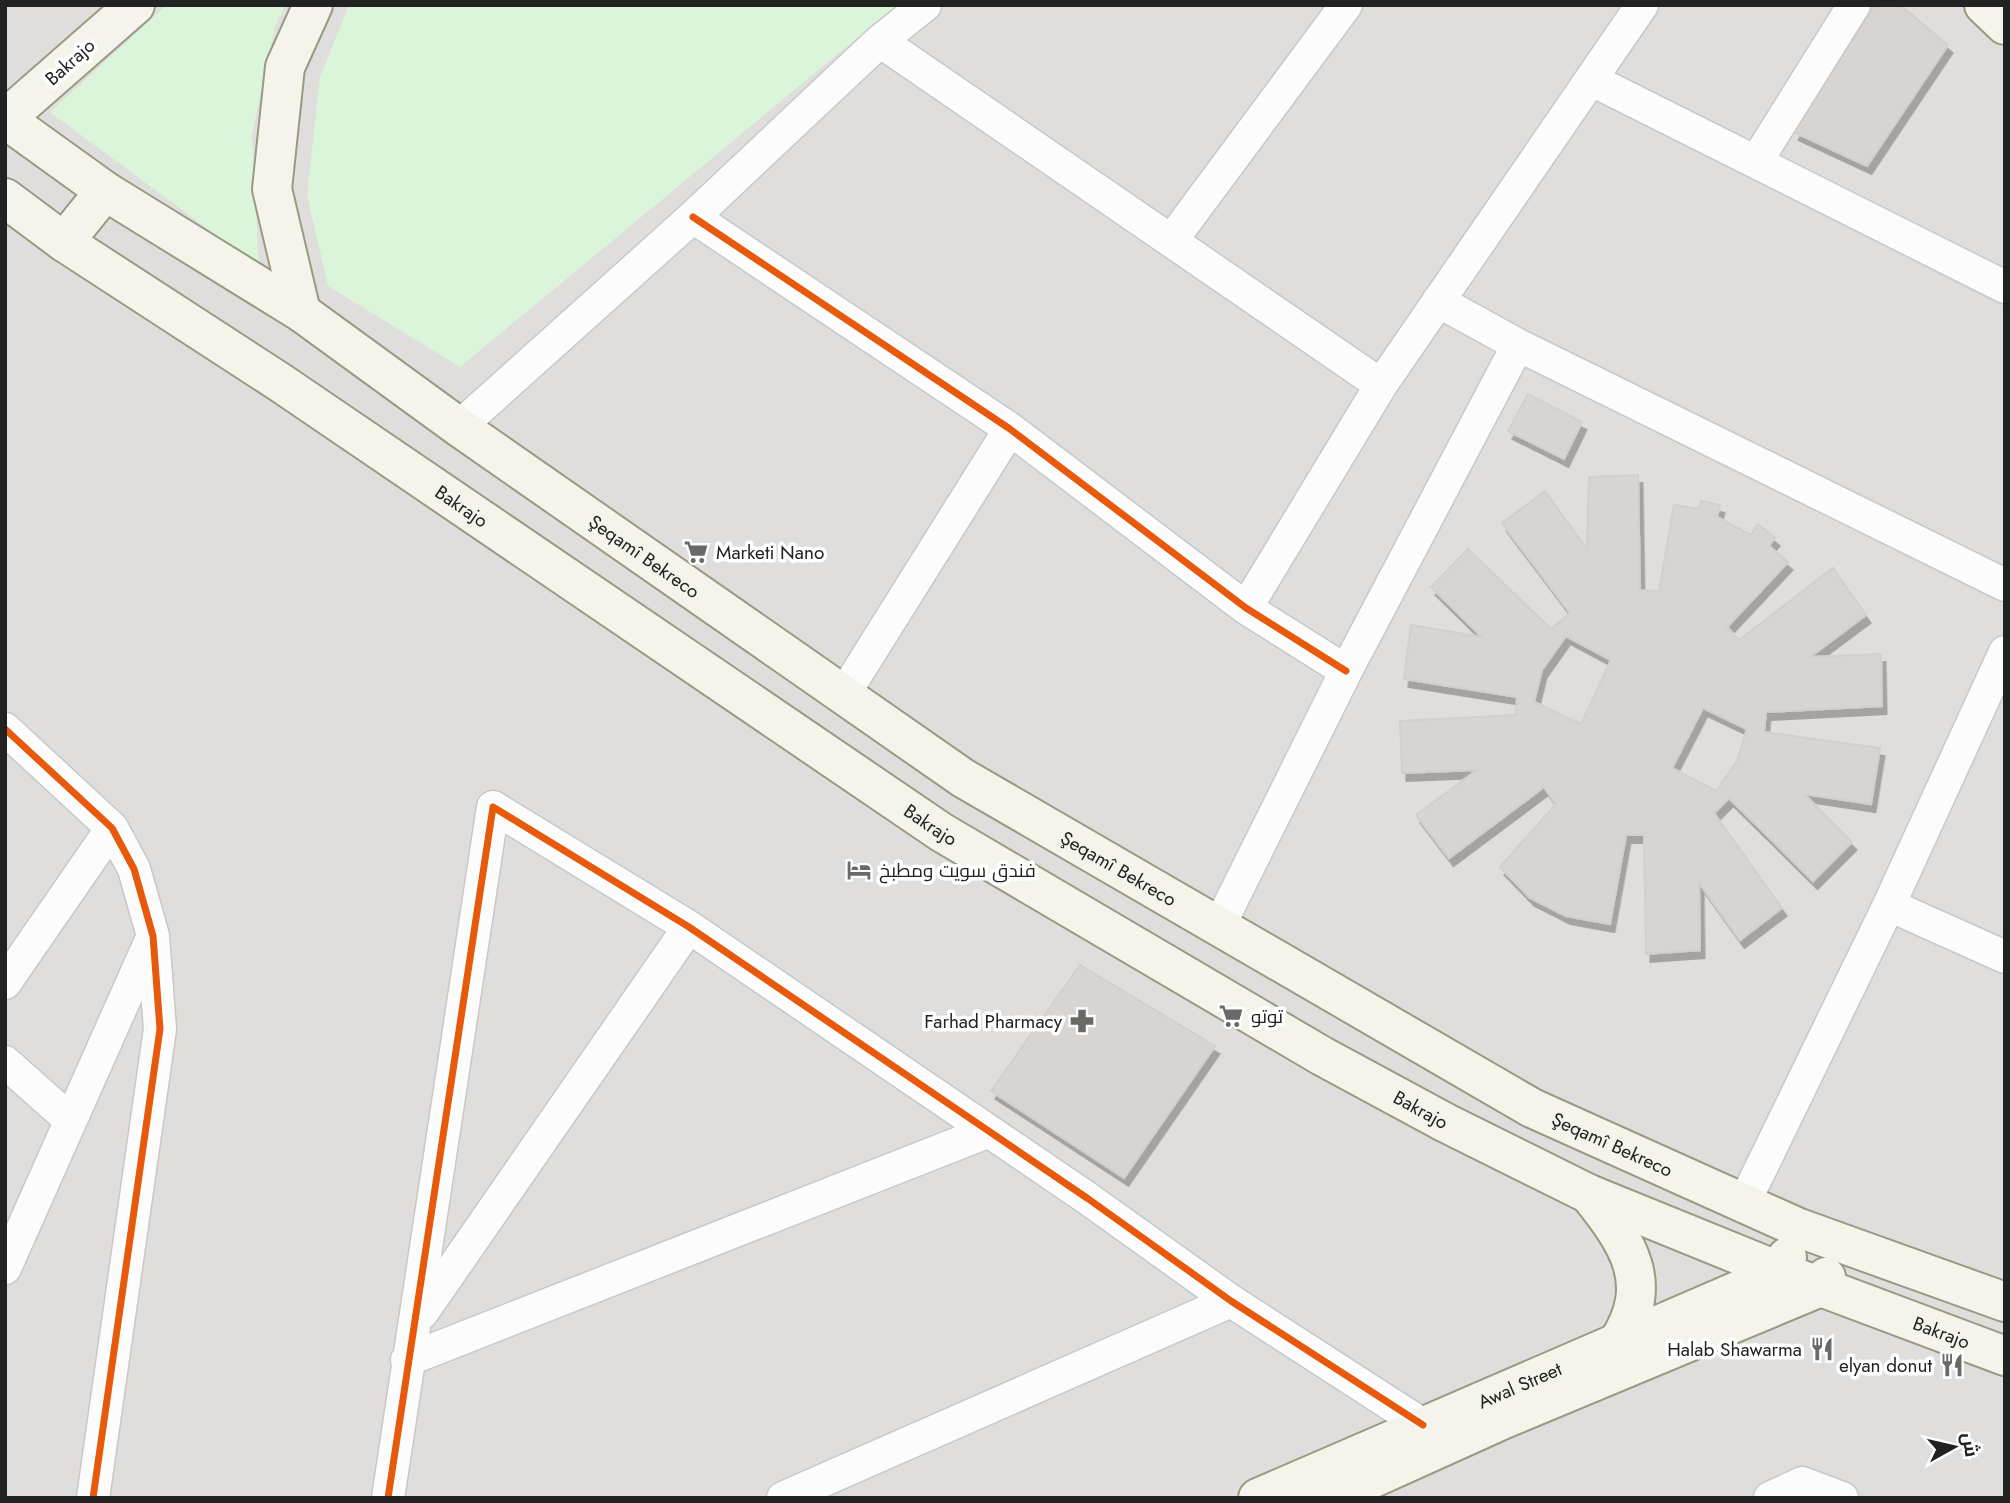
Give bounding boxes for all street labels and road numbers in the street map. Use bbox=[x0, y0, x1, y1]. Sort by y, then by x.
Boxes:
street label: Bakrajo bbox=[39, 32, 101, 92]
street label: Bakrajo bbox=[430, 478, 494, 534]
street label: Şeqamî Bekreco bbox=[584, 508, 706, 604]
street label: Bakrajo bbox=[899, 797, 962, 852]
street label: Şeqamî Bekreco bbox=[1056, 824, 1182, 913]
street label: Bakrajo bbox=[1389, 1084, 1453, 1135]
street label: Şeqamî Bekreco bbox=[1548, 1105, 1677, 1183]
street label: Bakrajo bbox=[1909, 1309, 1974, 1355]
street label: Awal Street bbox=[1473, 1355, 1566, 1415]

